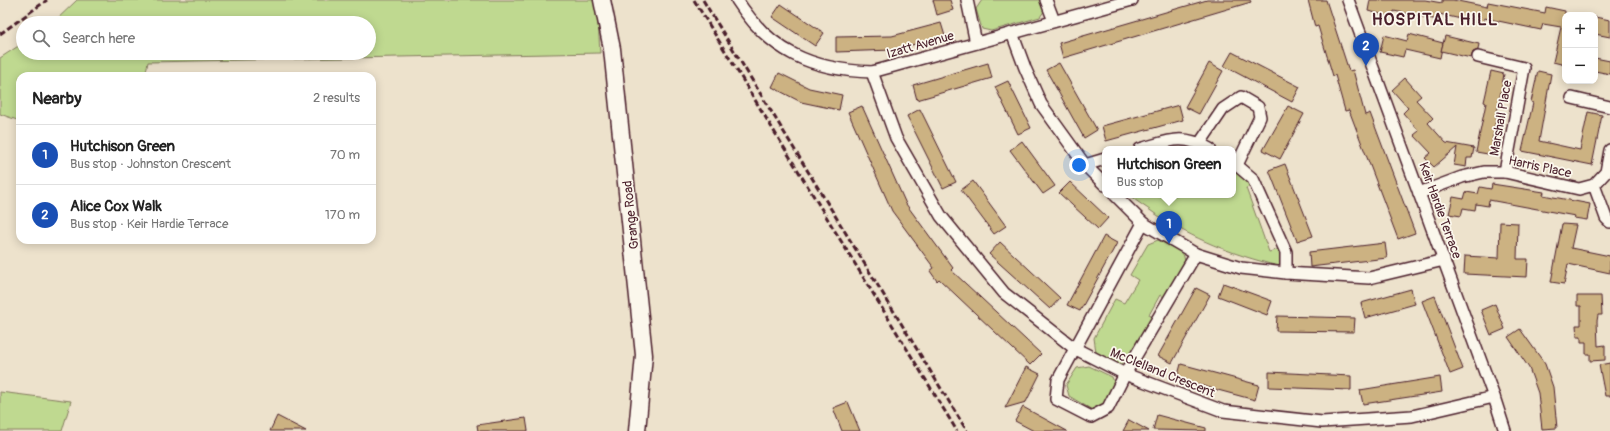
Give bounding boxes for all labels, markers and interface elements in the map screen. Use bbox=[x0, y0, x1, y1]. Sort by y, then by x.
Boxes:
district label: HOSPITAL HILL bbox=[1372, 9, 1498, 30]
map controls bbox=[1562, 12, 1598, 84]
button: + bbox=[1562, 12, 1598, 48]
search box bbox=[16, 16, 376, 60]
icon: search bbox=[30, 27, 52, 49]
street label: Izatt Avenue bbox=[885, 28, 956, 62]
text: Search here bbox=[62, 29, 135, 48]
pin: 2 bbox=[1353, 33, 1379, 66]
button: − bbox=[1562, 48, 1598, 84]
street label: Marshall Place bbox=[1486, 79, 1516, 157]
text: Nearby bbox=[32, 88, 81, 109]
text: 2 results bbox=[313, 90, 360, 106]
text: Hutchison Green bbox=[70, 137, 175, 156]
popup bbox=[1102, 146, 1236, 198]
text: 1 bbox=[42, 147, 48, 163]
text: 70 m bbox=[330, 147, 360, 163]
street label: Harris Place bbox=[1507, 153, 1573, 182]
your location bbox=[1069, 155, 1089, 175]
text: Hutchison Green bbox=[1117, 155, 1221, 174]
text: Bus stop · Johnston Crescent bbox=[70, 156, 231, 172]
street label: Keir Hardie Terrace bbox=[1415, 160, 1465, 261]
text: Bus stop bbox=[1117, 174, 1163, 190]
street label: Grange Road bbox=[619, 180, 643, 250]
text: Alice Cox Walk bbox=[70, 197, 162, 216]
text: 2 bbox=[41, 207, 49, 223]
text: 170 m bbox=[325, 207, 360, 223]
pin: 1 bbox=[1156, 211, 1182, 244]
text: Bus stop · Keir Hardie Terrace bbox=[70, 216, 228, 232]
street label: McClelland Crescent bbox=[1108, 345, 1218, 402]

